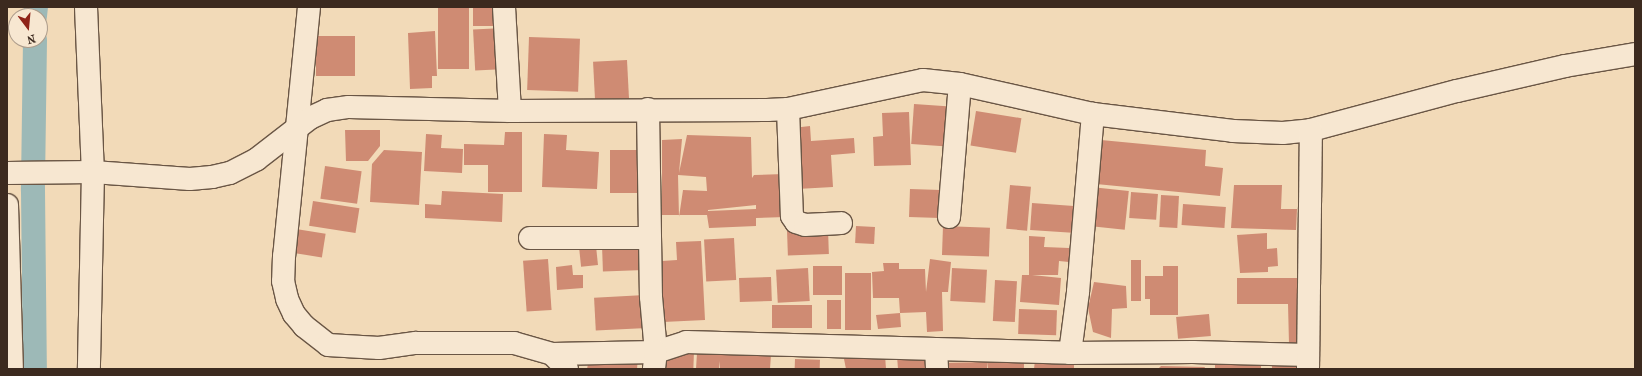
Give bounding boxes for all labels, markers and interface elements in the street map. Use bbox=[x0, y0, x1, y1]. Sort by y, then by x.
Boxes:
north arrow bbox=[8, 8, 48, 48]
text: N bbox=[25, 32, 37, 46]

